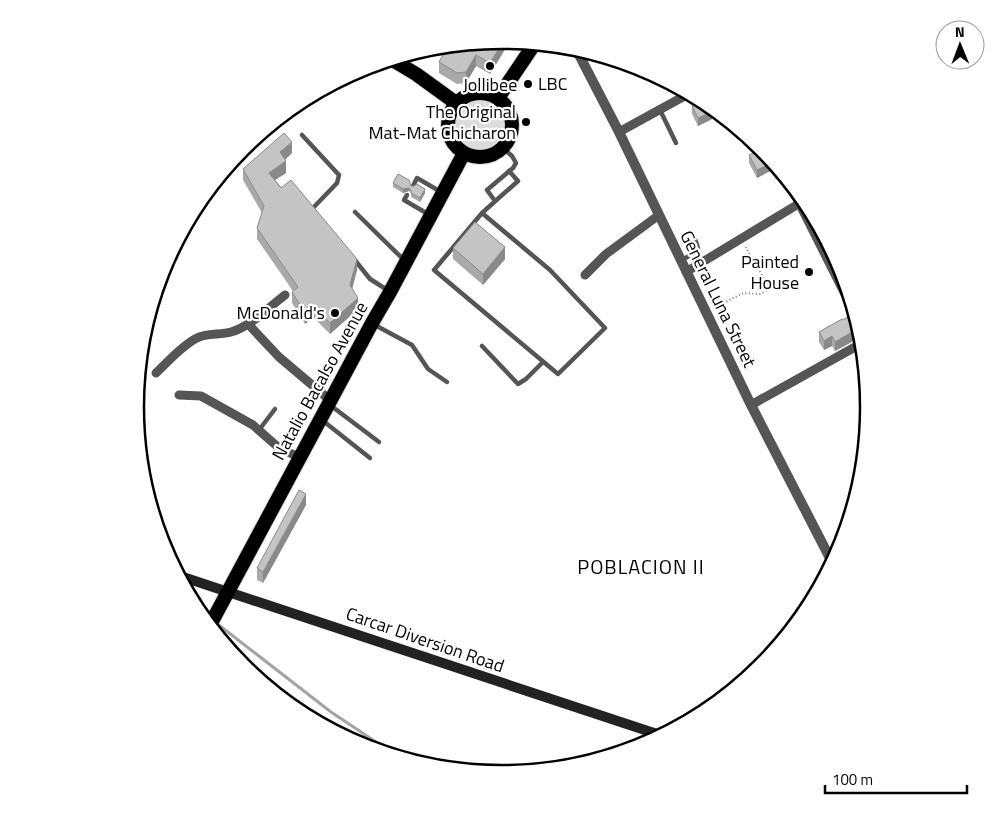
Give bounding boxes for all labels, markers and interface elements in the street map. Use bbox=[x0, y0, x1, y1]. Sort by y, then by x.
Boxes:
north arrow bbox=[935, 20, 985, 70]
text: N bbox=[955, 21, 965, 42]
marker: Jollibee bbox=[484, 60, 496, 72]
place label: LBC bbox=[538, 70, 568, 97]
place label: Jollibee bbox=[463, 71, 517, 98]
marker: LBC bbox=[522, 78, 534, 90]
place label: The Original Mat-Mat Chicharon bbox=[369, 98, 516, 146]
marker: The Original Mat-Mat Chicharon bbox=[520, 116, 532, 128]
street label: General Luna Street bbox=[674, 226, 764, 372]
place label: Painted House bbox=[741, 248, 799, 296]
marker: Painted House bbox=[803, 266, 815, 278]
street label: Natalio Bacalso Avenue bbox=[265, 297, 374, 465]
place label: McDonald's bbox=[237, 299, 325, 326]
marker: McDonald's bbox=[329, 307, 341, 319]
district label: POBLACION II bbox=[577, 551, 705, 582]
street label: Carcar Diversion Road bbox=[342, 600, 508, 679]
scale bar bbox=[825, 762, 968, 794]
text: 100 m bbox=[832, 768, 873, 791]

